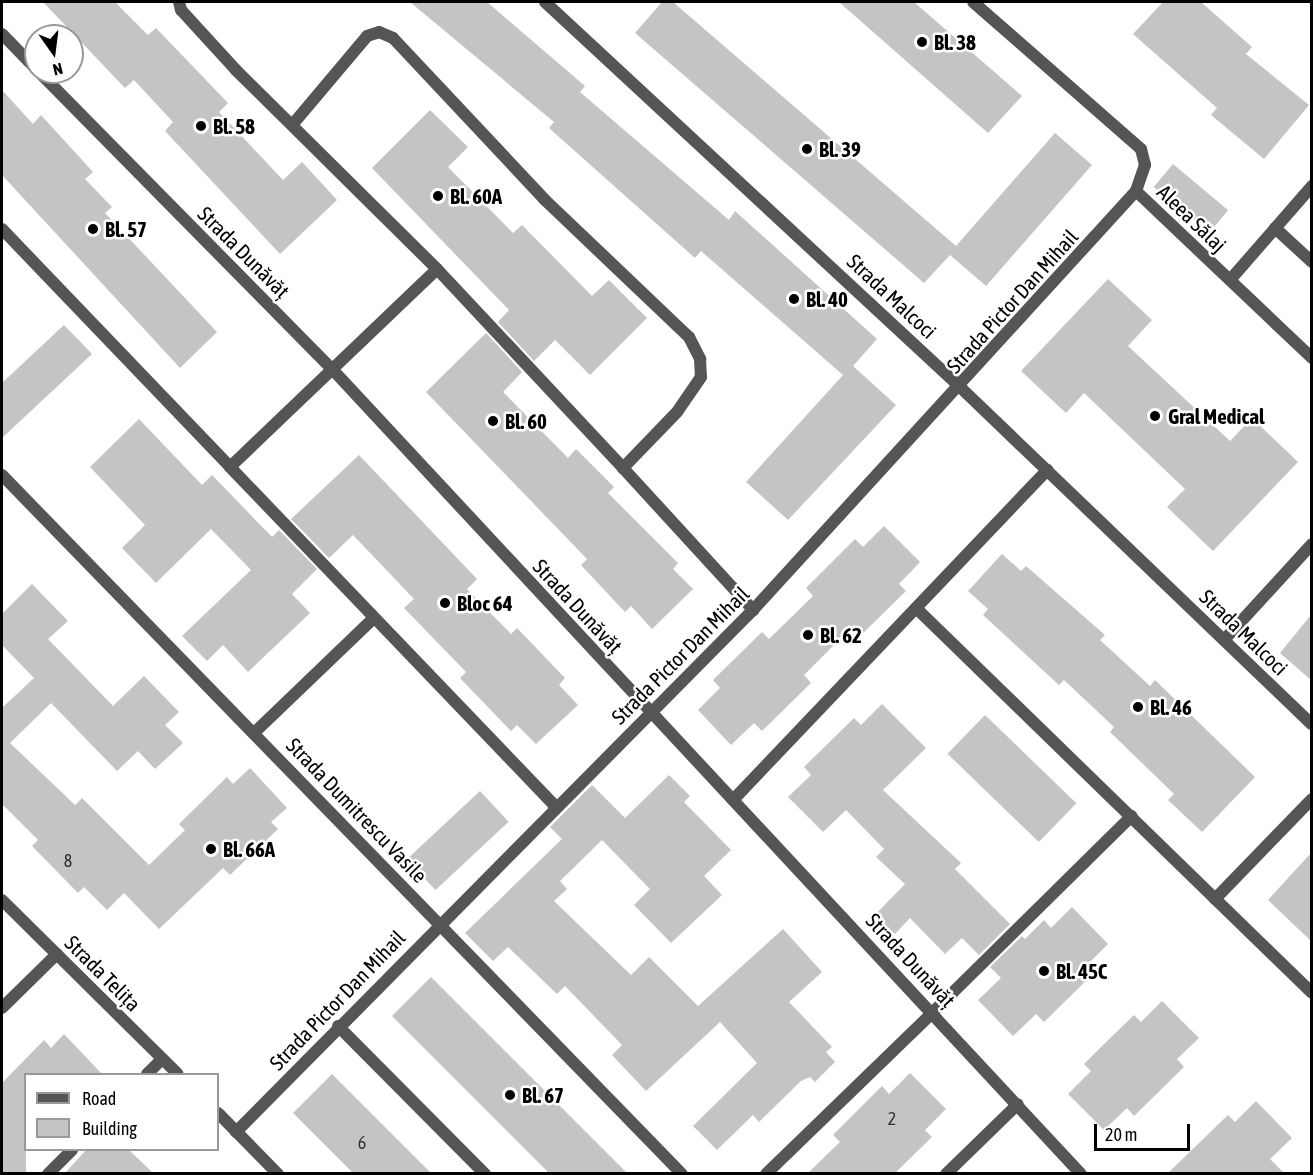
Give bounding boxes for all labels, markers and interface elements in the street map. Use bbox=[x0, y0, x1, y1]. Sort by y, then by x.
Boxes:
north arrow bbox=[24, 24, 84, 84]
place label: Bl. 38 bbox=[934, 29, 976, 55]
marker: Bl. 38 bbox=[915, 35, 929, 49]
text: N bbox=[51, 60, 65, 79]
place label: Bl. 58 bbox=[213, 113, 255, 139]
marker: Bl. 58 bbox=[194, 119, 208, 133]
place label: Bl. 39 bbox=[819, 136, 861, 162]
marker: Bl. 39 bbox=[800, 142, 814, 156]
street label: Aleea Sălaj bbox=[1152, 179, 1232, 257]
place label: Bl. 60A bbox=[450, 183, 502, 209]
marker: Bl. 60A bbox=[431, 189, 445, 203]
street label: Strada Dunăvăț bbox=[193, 201, 295, 303]
place label: Bl. 57 bbox=[105, 216, 147, 242]
marker: Bl. 57 bbox=[86, 222, 100, 236]
street label: Strada Pictor Dan Mihail bbox=[941, 224, 1083, 378]
street label: Strada Malcoci bbox=[842, 248, 942, 344]
place label: Bl. 40 bbox=[806, 286, 848, 312]
marker: Bl. 40 bbox=[787, 292, 801, 306]
place label: Gral Medical bbox=[1168, 403, 1264, 429]
marker: Gral Medical bbox=[1146, 407, 1164, 425]
place label: Bl. 60 bbox=[505, 408, 547, 434]
marker: Bl. 60 bbox=[486, 414, 500, 428]
street label: Strada Dunăvăț bbox=[528, 554, 628, 658]
street label: Strada Pictor Dan Mihail bbox=[606, 581, 754, 729]
street label: Strada Malcoci bbox=[1195, 584, 1293, 680]
place label: Bloc 64 bbox=[457, 590, 513, 616]
marker: Bloc 64 bbox=[438, 596, 452, 610]
place label: Bl. 62 bbox=[820, 622, 862, 648]
marker: Bl. 62 bbox=[801, 628, 815, 642]
place label: Bl. 46 bbox=[1150, 694, 1192, 720]
marker: Bl. 46 bbox=[1131, 700, 1145, 714]
street label: Strada Dumitrescu Vasile bbox=[281, 732, 433, 888]
place label: Bl. 66A bbox=[223, 836, 275, 862]
marker: Bl. 66A bbox=[204, 842, 218, 856]
house number: 8 bbox=[64, 850, 72, 872]
street label: Strada Dunăvăț bbox=[861, 908, 961, 1012]
street label: Strada Pictor Dan Mihail bbox=[264, 925, 410, 1075]
street label: Strada Telița bbox=[60, 930, 146, 1016]
place label: Bl. 45C bbox=[1056, 958, 1107, 984]
marker: Bl. 45C bbox=[1037, 964, 1051, 978]
legend bbox=[24, 1073, 219, 1151]
place label: Bl. 67 bbox=[522, 1082, 564, 1108]
text: Road bbox=[82, 1088, 116, 1109]
marker: Bl. 67 bbox=[503, 1088, 517, 1102]
house number: 2 bbox=[888, 1108, 896, 1130]
scale bar bbox=[1097, 1112, 1193, 1150]
text: Building bbox=[82, 1118, 137, 1139]
text: 20 m bbox=[1105, 1124, 1137, 1145]
house number: 6 bbox=[358, 1132, 366, 1154]

